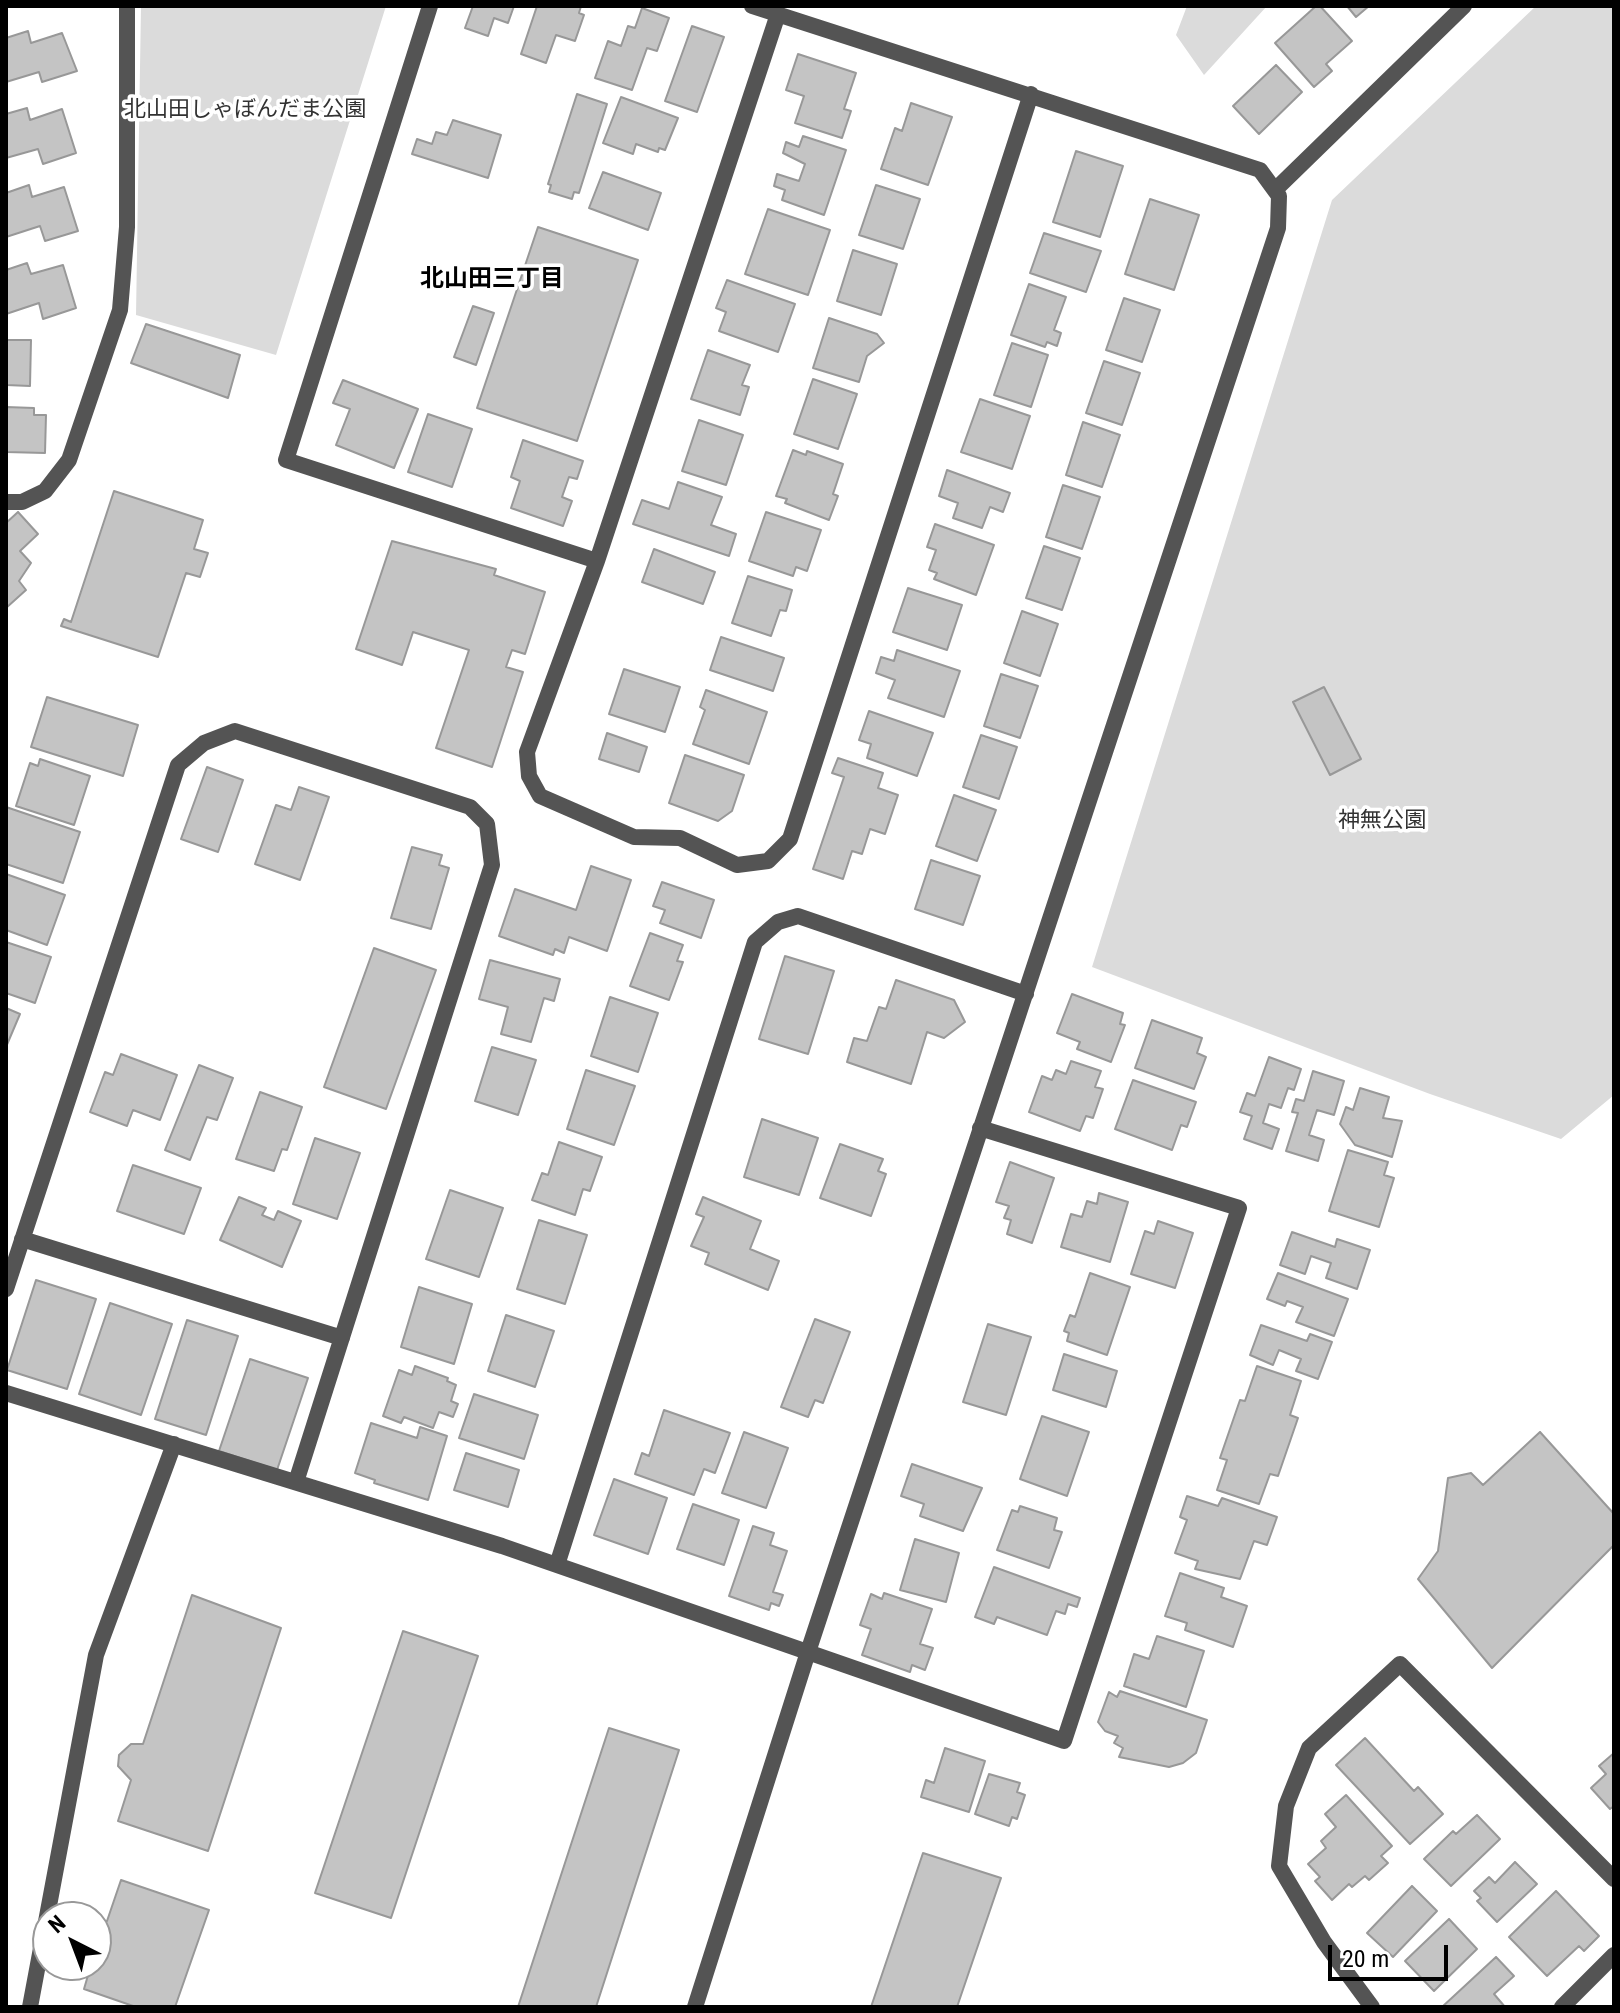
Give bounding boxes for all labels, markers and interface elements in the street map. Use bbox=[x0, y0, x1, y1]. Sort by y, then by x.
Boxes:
park label: 北山田しゃぼんだま公園 bbox=[124, 97, 366, 123]
district label: 北山田三丁目 bbox=[420, 266, 564, 294]
park label: 神無公園 bbox=[1338, 808, 1426, 834]
north arrow bbox=[32, 1901, 112, 1981]
text: N bbox=[44, 1910, 70, 1938]
scale bar bbox=[1332, 1929, 1452, 1979]
text: 20 m bbox=[1342, 1945, 1389, 1973]

